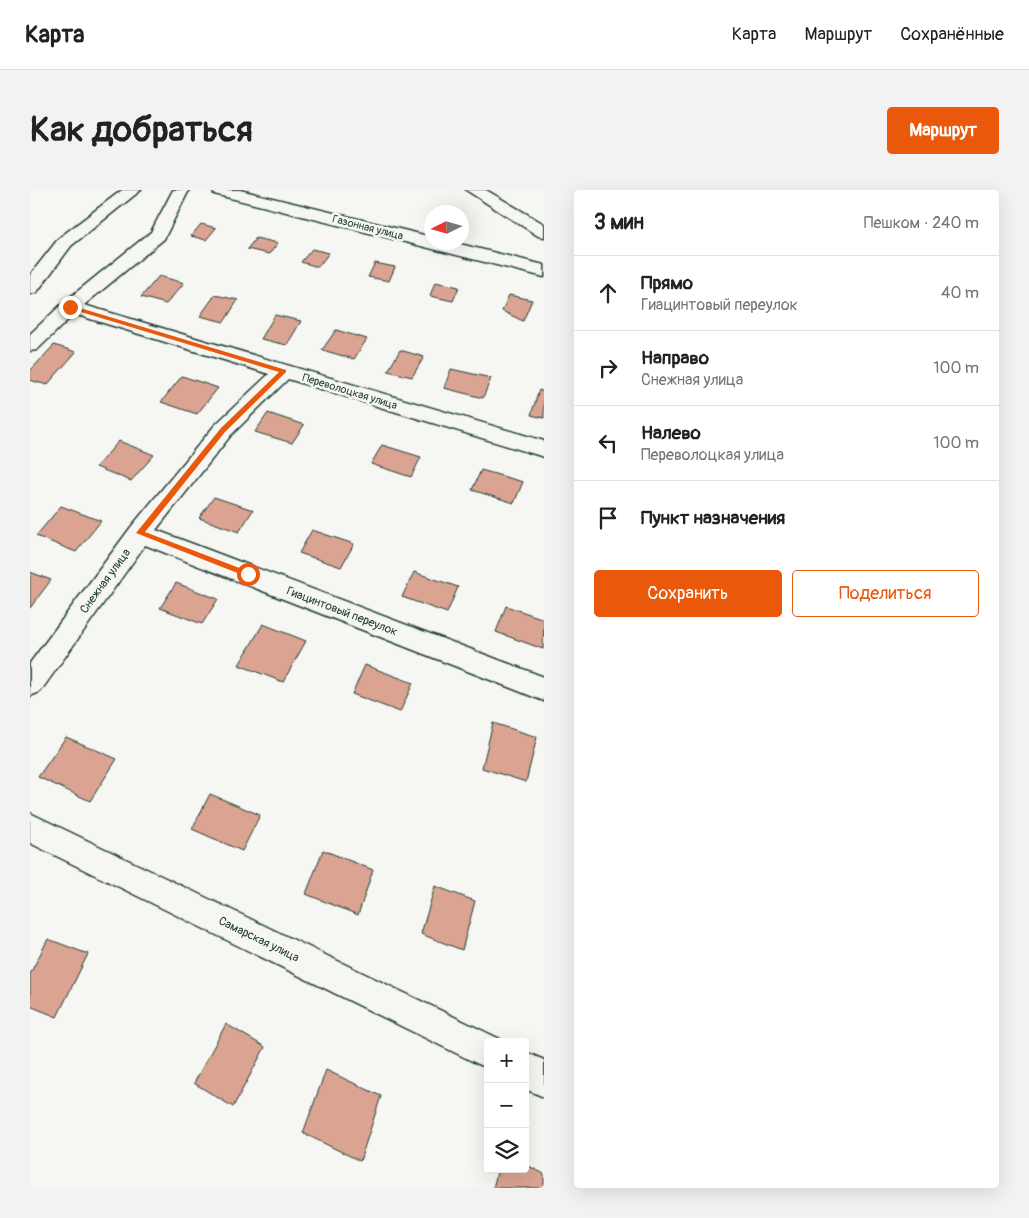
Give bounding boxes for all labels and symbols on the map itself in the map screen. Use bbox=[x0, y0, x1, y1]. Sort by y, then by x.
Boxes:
north arrow bbox=[424, 205, 469, 250]
street label: Газонная улица bbox=[331, 212, 405, 243]
route end bbox=[59, 296, 82, 319]
street label: Переволоцкая улица bbox=[301, 371, 399, 412]
street label: Снежная улица bbox=[77, 546, 134, 617]
route start bbox=[237, 563, 260, 586]
street label: Гиацинтовый переулок bbox=[284, 583, 399, 640]
street label: Самарская улица bbox=[216, 913, 302, 966]

